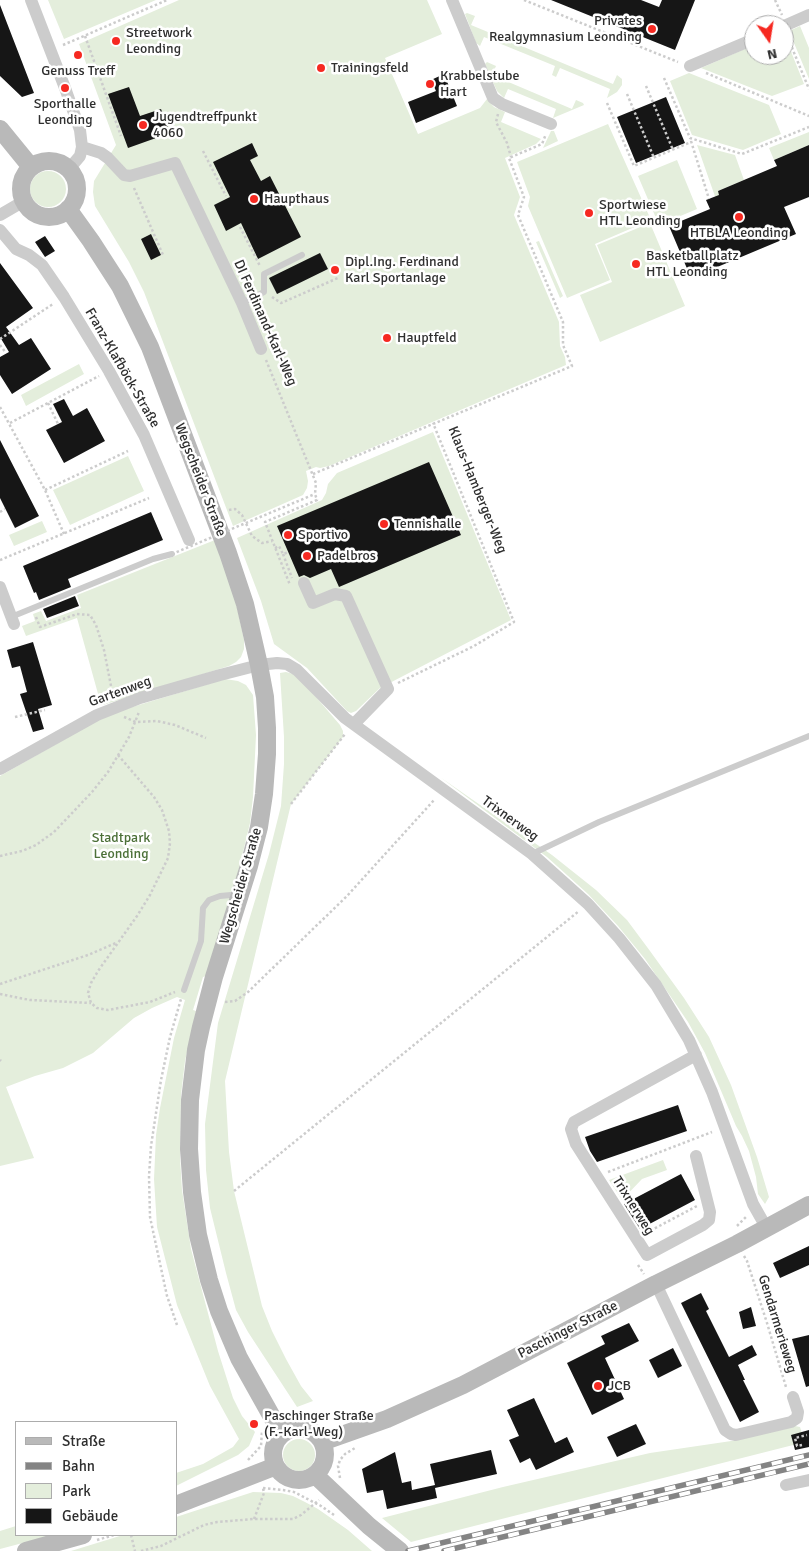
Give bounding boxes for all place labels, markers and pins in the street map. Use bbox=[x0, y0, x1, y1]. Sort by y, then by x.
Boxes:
place label: Privates Realgymnasium Leonding bbox=[489, 13, 642, 46]
marker: Privates Realgymnasium Leonding bbox=[646, 23, 658, 35]
place label: Streetwork Leonding bbox=[126, 25, 192, 58]
marker: Streetwork Leonding bbox=[110, 35, 122, 47]
marker: Genuss Treff bbox=[72, 49, 84, 61]
place label: Trainingsfeld bbox=[331, 60, 409, 76]
marker: Trainingsfeld bbox=[315, 62, 327, 74]
place label: Genuss Treff bbox=[41, 63, 115, 79]
place label: Krabbelstube Hart bbox=[440, 68, 519, 100]
marker: Krabbelstube Hart bbox=[424, 78, 436, 90]
marker: Sporthalle Leonding bbox=[59, 82, 71, 94]
place label: Sporthalle Leonding bbox=[34, 96, 96, 128]
place label: Jugendtreffpunkt 4060 bbox=[153, 109, 257, 142]
marker: Jugendtreffpunkt 4060 bbox=[137, 119, 149, 131]
place label: Haupthaus bbox=[264, 191, 329, 207]
marker: Haupthaus bbox=[248, 193, 260, 205]
place label: Sportwiese HTL Leonding bbox=[599, 197, 681, 230]
marker: Sportwiese HTL Leonding bbox=[583, 207, 595, 219]
marker: HTBLA Leonding bbox=[733, 211, 745, 223]
place label: HTBLA Leonding bbox=[690, 225, 788, 241]
place label: Basketballplatz HTL Leonding bbox=[646, 248, 739, 280]
place label: Dipl.Ing. Ferdinand Karl Sportanlage bbox=[345, 254, 459, 286]
marker: Basketballplatz HTL Leonding bbox=[630, 258, 642, 270]
marker: Dipl.Ing. Ferdinand Karl Sportanlage bbox=[329, 264, 341, 276]
place label: Hauptfeld bbox=[397, 330, 457, 346]
marker: Hauptfeld bbox=[381, 332, 393, 344]
place label: Tennishalle bbox=[394, 516, 462, 532]
marker: Tennishalle bbox=[378, 518, 390, 530]
place label: Sportivo bbox=[298, 527, 348, 543]
marker: Sportivo bbox=[282, 529, 294, 541]
place label: Padelbros bbox=[317, 548, 376, 564]
marker: Padelbros bbox=[301, 550, 313, 562]
place label: JCB bbox=[608, 1378, 631, 1394]
marker: JCB bbox=[592, 1380, 604, 1392]
place label: Paschinger Straße (F.-Karl-Weg) bbox=[264, 1408, 374, 1440]
marker: Paschinger Straße (F.-Karl-Weg) bbox=[248, 1418, 260, 1430]

